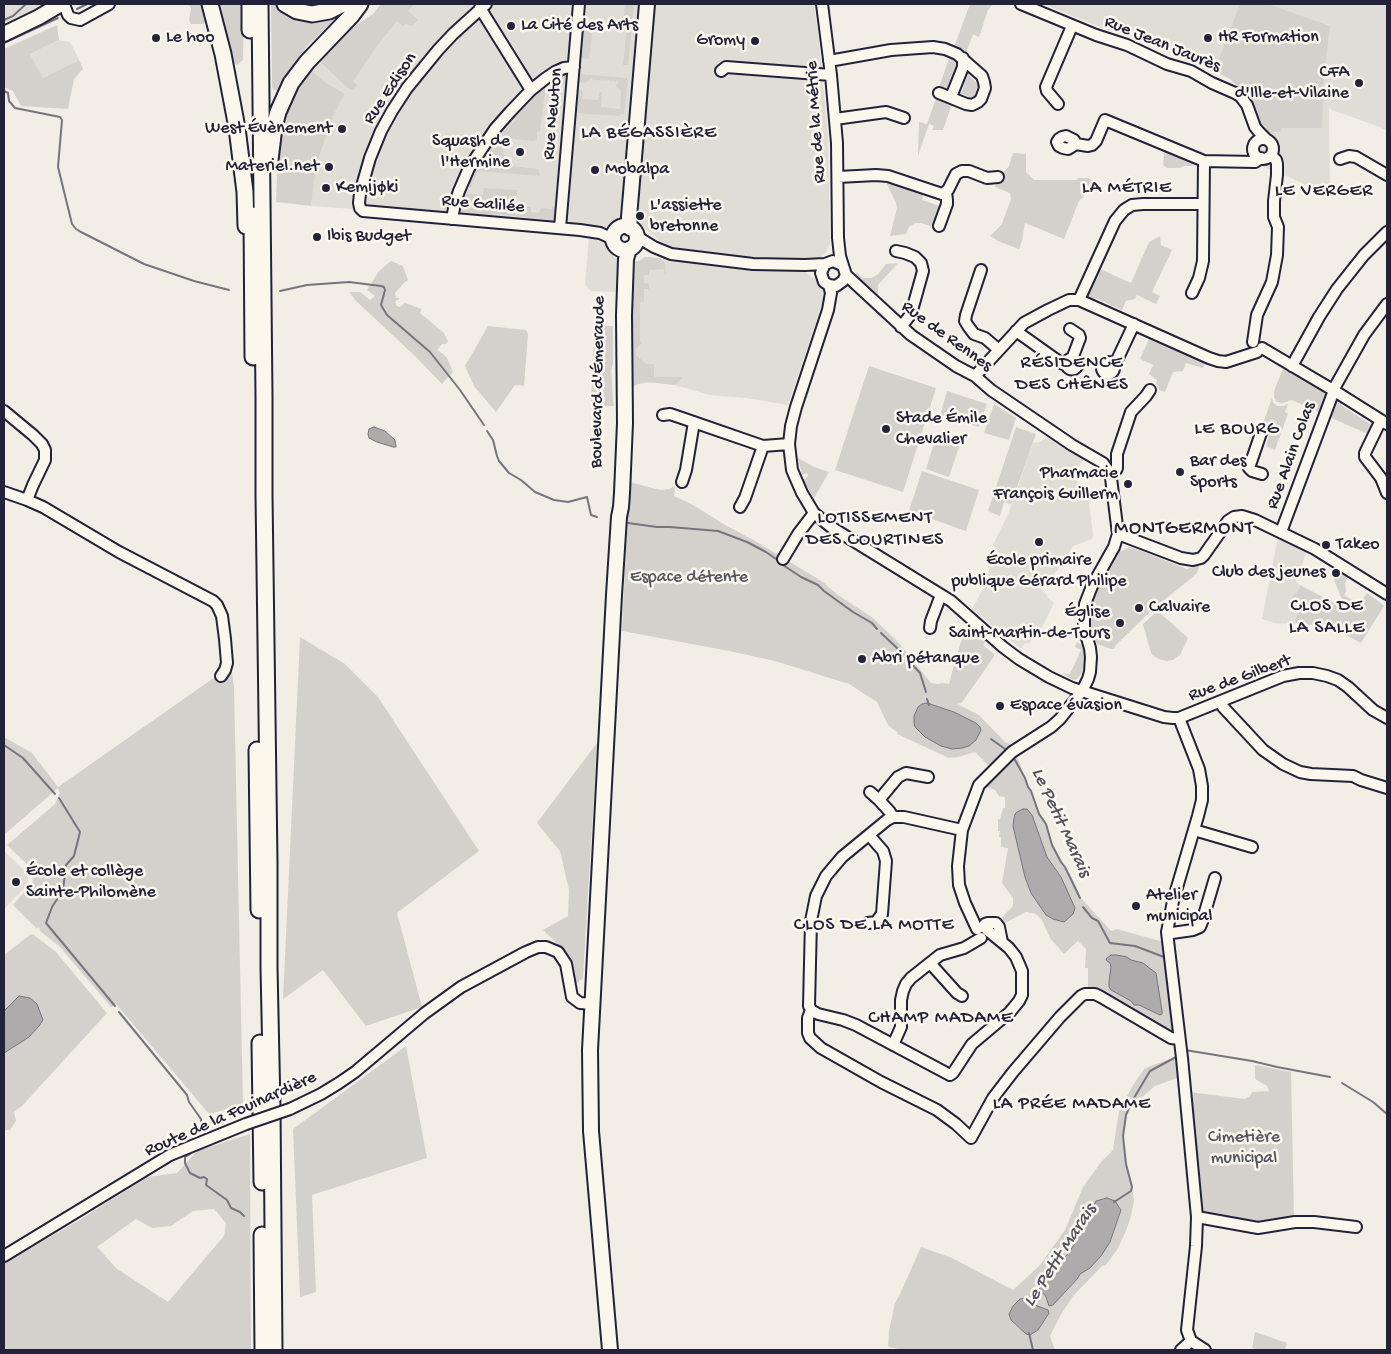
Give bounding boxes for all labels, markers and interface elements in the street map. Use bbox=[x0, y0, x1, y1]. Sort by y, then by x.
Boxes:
street label: Rue Jean Jaurès bbox=[1101, 12, 1223, 78]
place label: La Cité des Arts bbox=[521, 15, 638, 37]
marker: La Cité des Arts bbox=[505, 20, 517, 32]
place label: Le hoo bbox=[166, 27, 214, 49]
place label: HR Formation bbox=[1218, 27, 1319, 49]
place label: Gromy bbox=[696, 30, 745, 52]
marker: Le hoo bbox=[150, 32, 162, 44]
marker: HR Formation bbox=[1202, 32, 1214, 44]
marker: Gromy bbox=[749, 35, 761, 47]
street label: Rue Edison bbox=[359, 49, 423, 129]
street label: Rue de la Métrie bbox=[802, 60, 832, 184]
place label: CFA d'Ille-et-Vilaine bbox=[1235, 62, 1349, 104]
street label: Rue Newton bbox=[539, 67, 569, 161]
marker: CFA d'Ille-et-Vilaine bbox=[1353, 77, 1365, 89]
place label: West Évènement bbox=[205, 118, 332, 140]
marker: West Évènement bbox=[336, 123, 348, 135]
district label: LA BÉGASSIÈRE bbox=[579, 123, 719, 145]
place label: Squash de l'Hermine bbox=[432, 131, 510, 173]
marker: Squash de l'Hermine bbox=[514, 146, 526, 158]
place label: Materiel.net bbox=[226, 156, 319, 178]
place label: Mobalpa bbox=[605, 159, 669, 181]
marker: Materiel.net bbox=[323, 161, 335, 173]
marker: Mobalpa bbox=[589, 164, 601, 176]
place label: Kemijøki bbox=[336, 177, 398, 199]
district label: LA MÉTRIE bbox=[1081, 178, 1173, 200]
district label: LE VERGER bbox=[1274, 181, 1374, 203]
marker: Kemijøki bbox=[320, 182, 332, 194]
street label: Rue Galilée bbox=[441, 191, 525, 219]
place label: L'assiette bretonne bbox=[650, 195, 722, 238]
marker: L'assiette bretonne bbox=[634, 210, 646, 222]
place label: Ibis Budget bbox=[327, 226, 411, 248]
marker: Ibis Budget bbox=[311, 231, 323, 243]
street label: Boulevard d'Émeraude bbox=[587, 296, 611, 468]
street label: Rue de Rennes bbox=[896, 297, 996, 377]
district label: RÉSIDENCE DES CHÊNES bbox=[1014, 353, 1130, 397]
street label: Rue Alain Colas bbox=[1263, 399, 1321, 513]
place label: Stade Émile Chevalier bbox=[896, 408, 987, 450]
district label: LE BOURG bbox=[1193, 419, 1281, 441]
marker: Stade Émile Chevalier bbox=[880, 423, 892, 435]
place label: Bar des Sports bbox=[1190, 451, 1246, 494]
place label: Pharmacie François Guillerm bbox=[994, 463, 1118, 506]
marker: Bar des Sports bbox=[1174, 466, 1186, 478]
marker: Pharmacie François Guillerm bbox=[1122, 478, 1134, 490]
district label: LOTISSEMENT DES COURTINES bbox=[804, 508, 946, 552]
district label: MONTGERMONT bbox=[1113, 518, 1255, 542]
place label: Takeo bbox=[1336, 534, 1380, 556]
marker: École primaire publique Gérard Philipe bbox=[1033, 536, 1045, 548]
marker: Takeo bbox=[1320, 539, 1332, 551]
place label: École primaire publique Gérard Philipe bbox=[951, 550, 1127, 592]
place label: Club des jeunes bbox=[1212, 562, 1326, 584]
park label: Espace détente bbox=[630, 567, 748, 589]
marker: Club des jeunes bbox=[1330, 567, 1342, 579]
district label: CLOS DE LA SALLE bbox=[1288, 596, 1366, 640]
place label: Calvaire bbox=[1149, 597, 1210, 619]
place label: Église Saint-Martin-de-Tours bbox=[949, 602, 1110, 644]
marker: Calvaire bbox=[1133, 602, 1145, 614]
marker: Église Saint-Martin-de-Tours bbox=[1114, 617, 1126, 629]
place label: Abri pétanque bbox=[872, 648, 979, 670]
street label: Rue de Gilbert bbox=[1186, 651, 1294, 707]
marker: Abri pétanque bbox=[856, 653, 868, 665]
place label: Espace évasion bbox=[1010, 695, 1122, 717]
marker: Espace évasion bbox=[994, 700, 1006, 712]
water label: Le Petit Marais bbox=[1025, 765, 1095, 881]
place label: École et collège Sainte-Philomène bbox=[26, 861, 156, 904]
marker: École et collège Sainte-Philomène bbox=[10, 876, 22, 888]
place label: Atelier municipal bbox=[1146, 885, 1213, 928]
marker: Atelier municipal bbox=[1130, 900, 1142, 912]
district label: CLOS DE LA MOTTE bbox=[792, 915, 956, 937]
district label: CHAMP MADAME bbox=[867, 1008, 1015, 1030]
street label: Route de la Fouinardière bbox=[142, 1067, 320, 1163]
district label: LA PRÉE MADAME bbox=[991, 1094, 1153, 1116]
park label: Cimetière municipal bbox=[1208, 1127, 1280, 1170]
water label: Le Petit Marais bbox=[1019, 1200, 1103, 1312]

